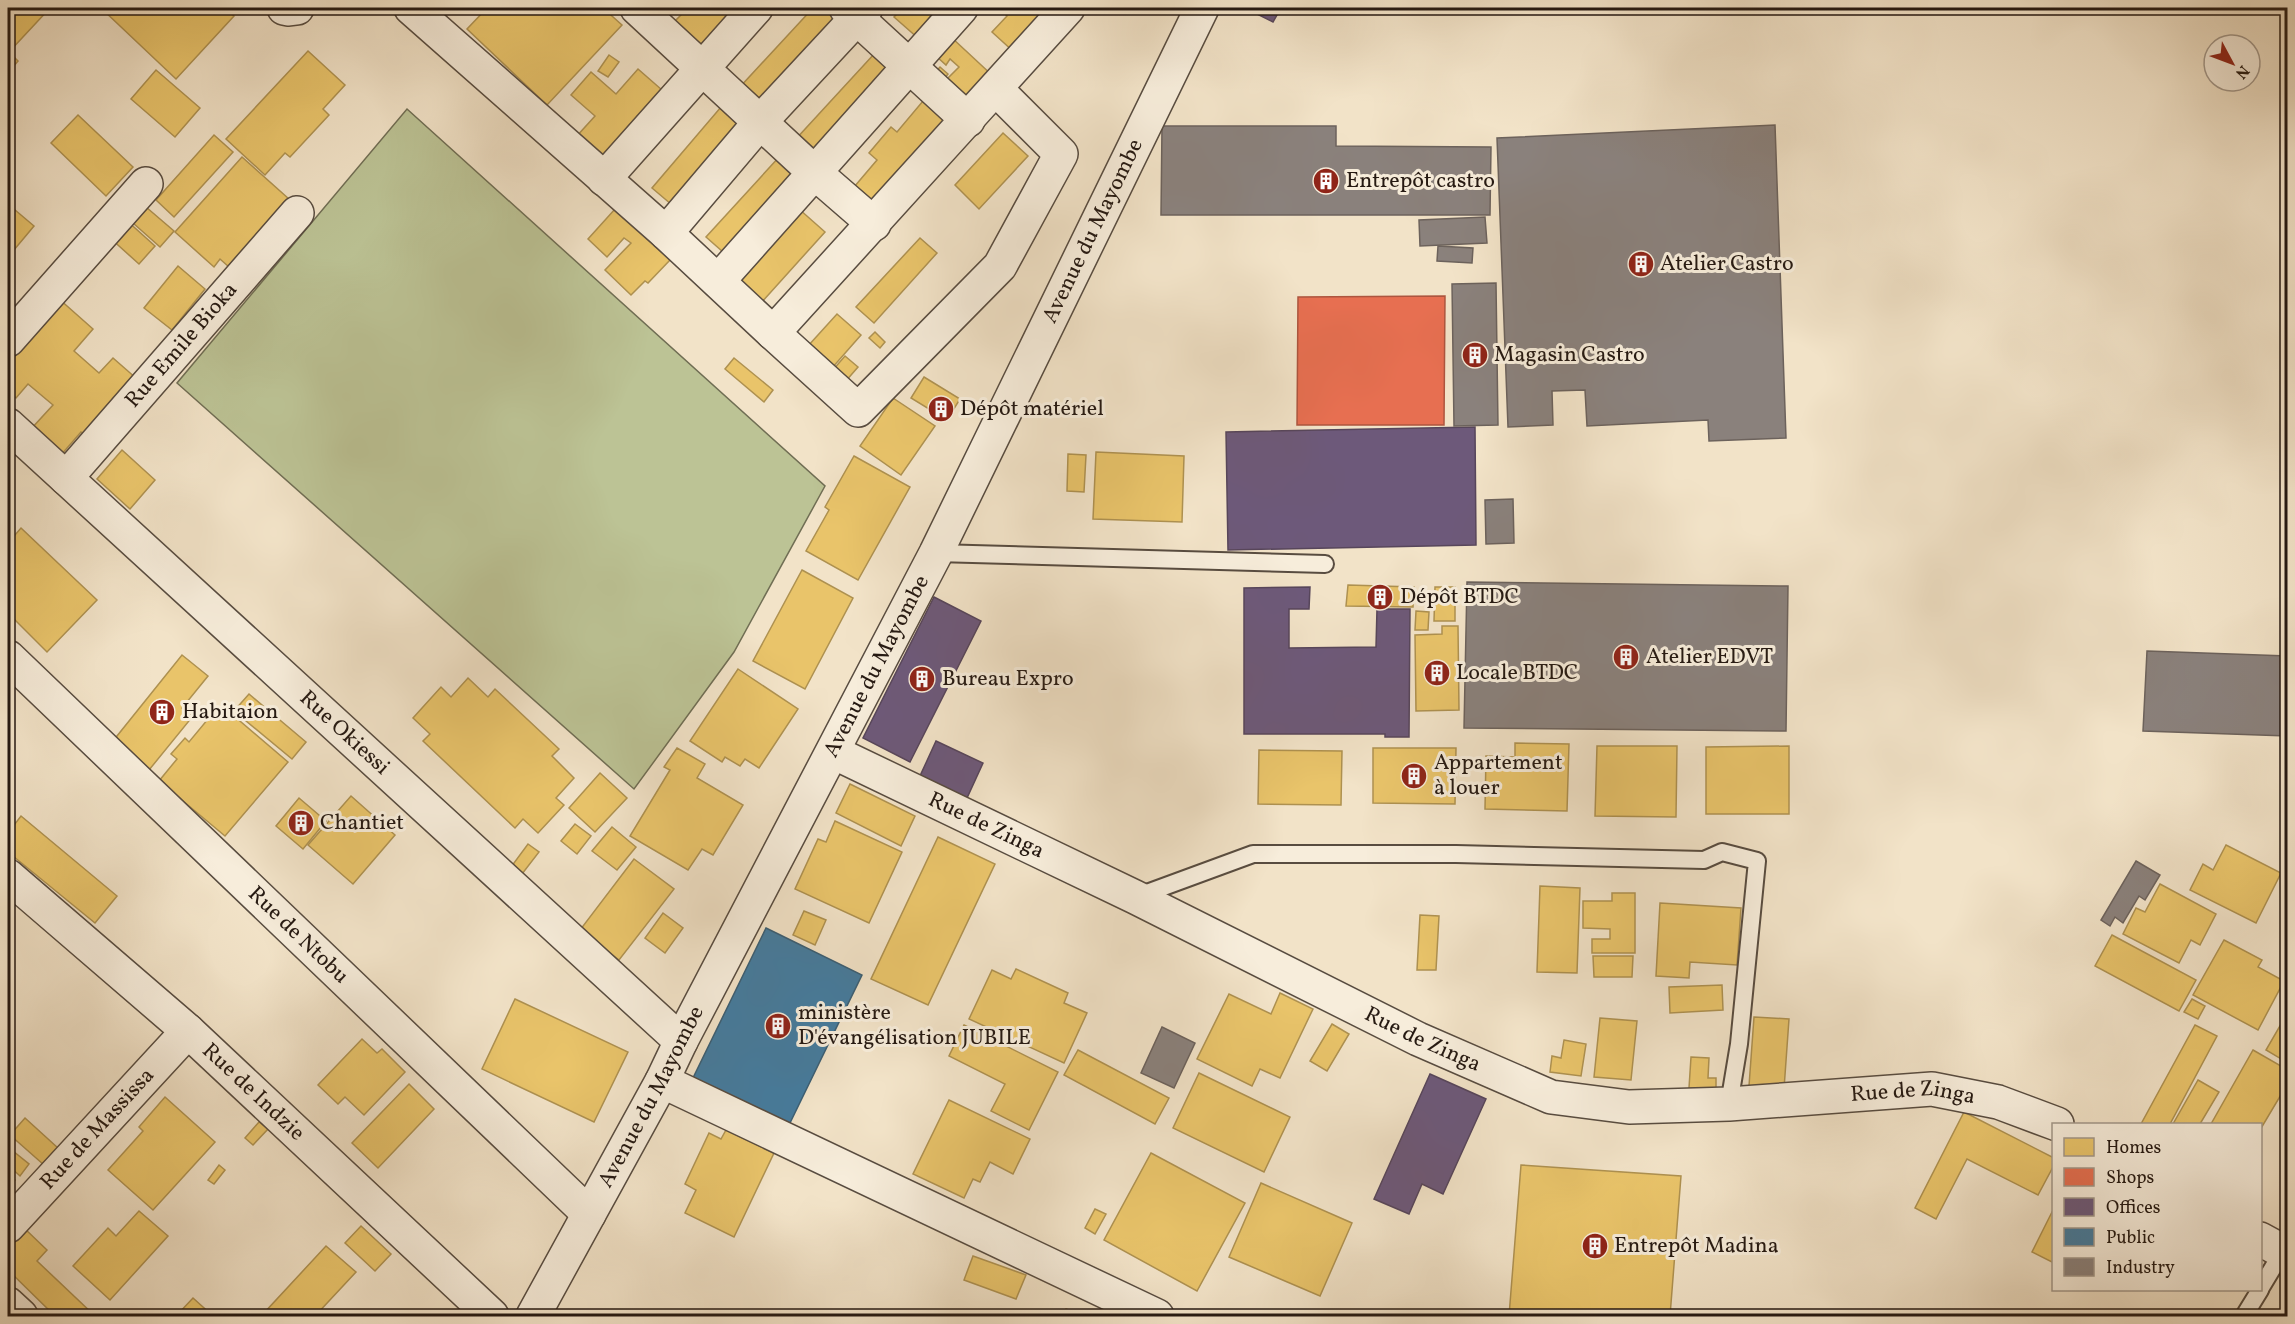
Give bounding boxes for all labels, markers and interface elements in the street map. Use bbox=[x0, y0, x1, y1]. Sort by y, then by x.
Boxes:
north arrow bbox=[2202, 33, 2262, 93]
text: N bbox=[2229, 60, 2254, 83]
street label: Avenue du Mayombe bbox=[1035, 134, 1151, 329]
building icon: Entrepôt castro bbox=[1311, 166, 1341, 196]
place label: Entrepôt castro bbox=[1346, 166, 1495, 197]
building icon: Atelier Castro bbox=[1626, 249, 1656, 279]
place label: Atelier Castro bbox=[1660, 249, 1794, 280]
street label: Rue Emile Bioka bbox=[118, 276, 245, 415]
building icon: Magasin Castro bbox=[1460, 340, 1490, 370]
place label: Magasin Castro bbox=[1494, 340, 1645, 371]
building icon: Dépôt matériel bbox=[926, 394, 956, 424]
place label: Dépôt matériel bbox=[960, 394, 1104, 425]
street label: Avenue du Mayombe bbox=[816, 570, 937, 763]
building icon: Dépôt BTDC bbox=[1365, 582, 1395, 612]
place label: Dépôt BTDC bbox=[1400, 582, 1519, 613]
building icon: Atelier EDVT bbox=[1611, 642, 1641, 672]
place label: Atelier EDVT bbox=[1646, 642, 1773, 673]
building icon: Locale BTDC bbox=[1422, 658, 1452, 688]
place label: Locale BTDC bbox=[1456, 658, 1578, 689]
building icon: Bureau Expro bbox=[907, 664, 937, 694]
place label: Bureau Expro bbox=[942, 664, 1074, 695]
street label: Rue Okiessi bbox=[292, 683, 396, 782]
building icon: Habitaion bbox=[147, 697, 177, 727]
place label: Habitaion bbox=[182, 697, 278, 728]
place label: Appartement à louer bbox=[1434, 748, 1563, 804]
building icon: Appartement à louer bbox=[1399, 761, 1429, 791]
street label: Rue de Zinga bbox=[923, 784, 1050, 867]
building icon: Chantiet bbox=[286, 808, 316, 838]
place label: Chantiet bbox=[320, 808, 404, 839]
street label: Rue de Ntobu bbox=[241, 879, 356, 991]
place label: ministère D'évangélisation JUBILE bbox=[798, 998, 1031, 1054]
street label: Rue de Zinga bbox=[1359, 999, 1486, 1080]
street label: Avenue du Mayombe bbox=[591, 1001, 712, 1194]
building icon: ministère D'évangélisation JUBILE bbox=[763, 1011, 793, 1041]
street label: Rue de Indzie bbox=[195, 1036, 312, 1148]
street label: Rue de Massissa bbox=[33, 1061, 162, 1197]
street label: Rue de Zinga bbox=[1849, 1073, 1978, 1113]
legend bbox=[2052, 1123, 2262, 1291]
text: Homes bbox=[2106, 1136, 2161, 1161]
text: Shops bbox=[2106, 1166, 2154, 1191]
text: Offices bbox=[2106, 1196, 2161, 1221]
text: Public bbox=[2106, 1226, 2155, 1251]
building icon: Entrepôt Madina bbox=[1580, 1231, 1610, 1261]
place label: Entrepôt Madina bbox=[1614, 1231, 1779, 1262]
text: Industry bbox=[2106, 1256, 2175, 1281]

